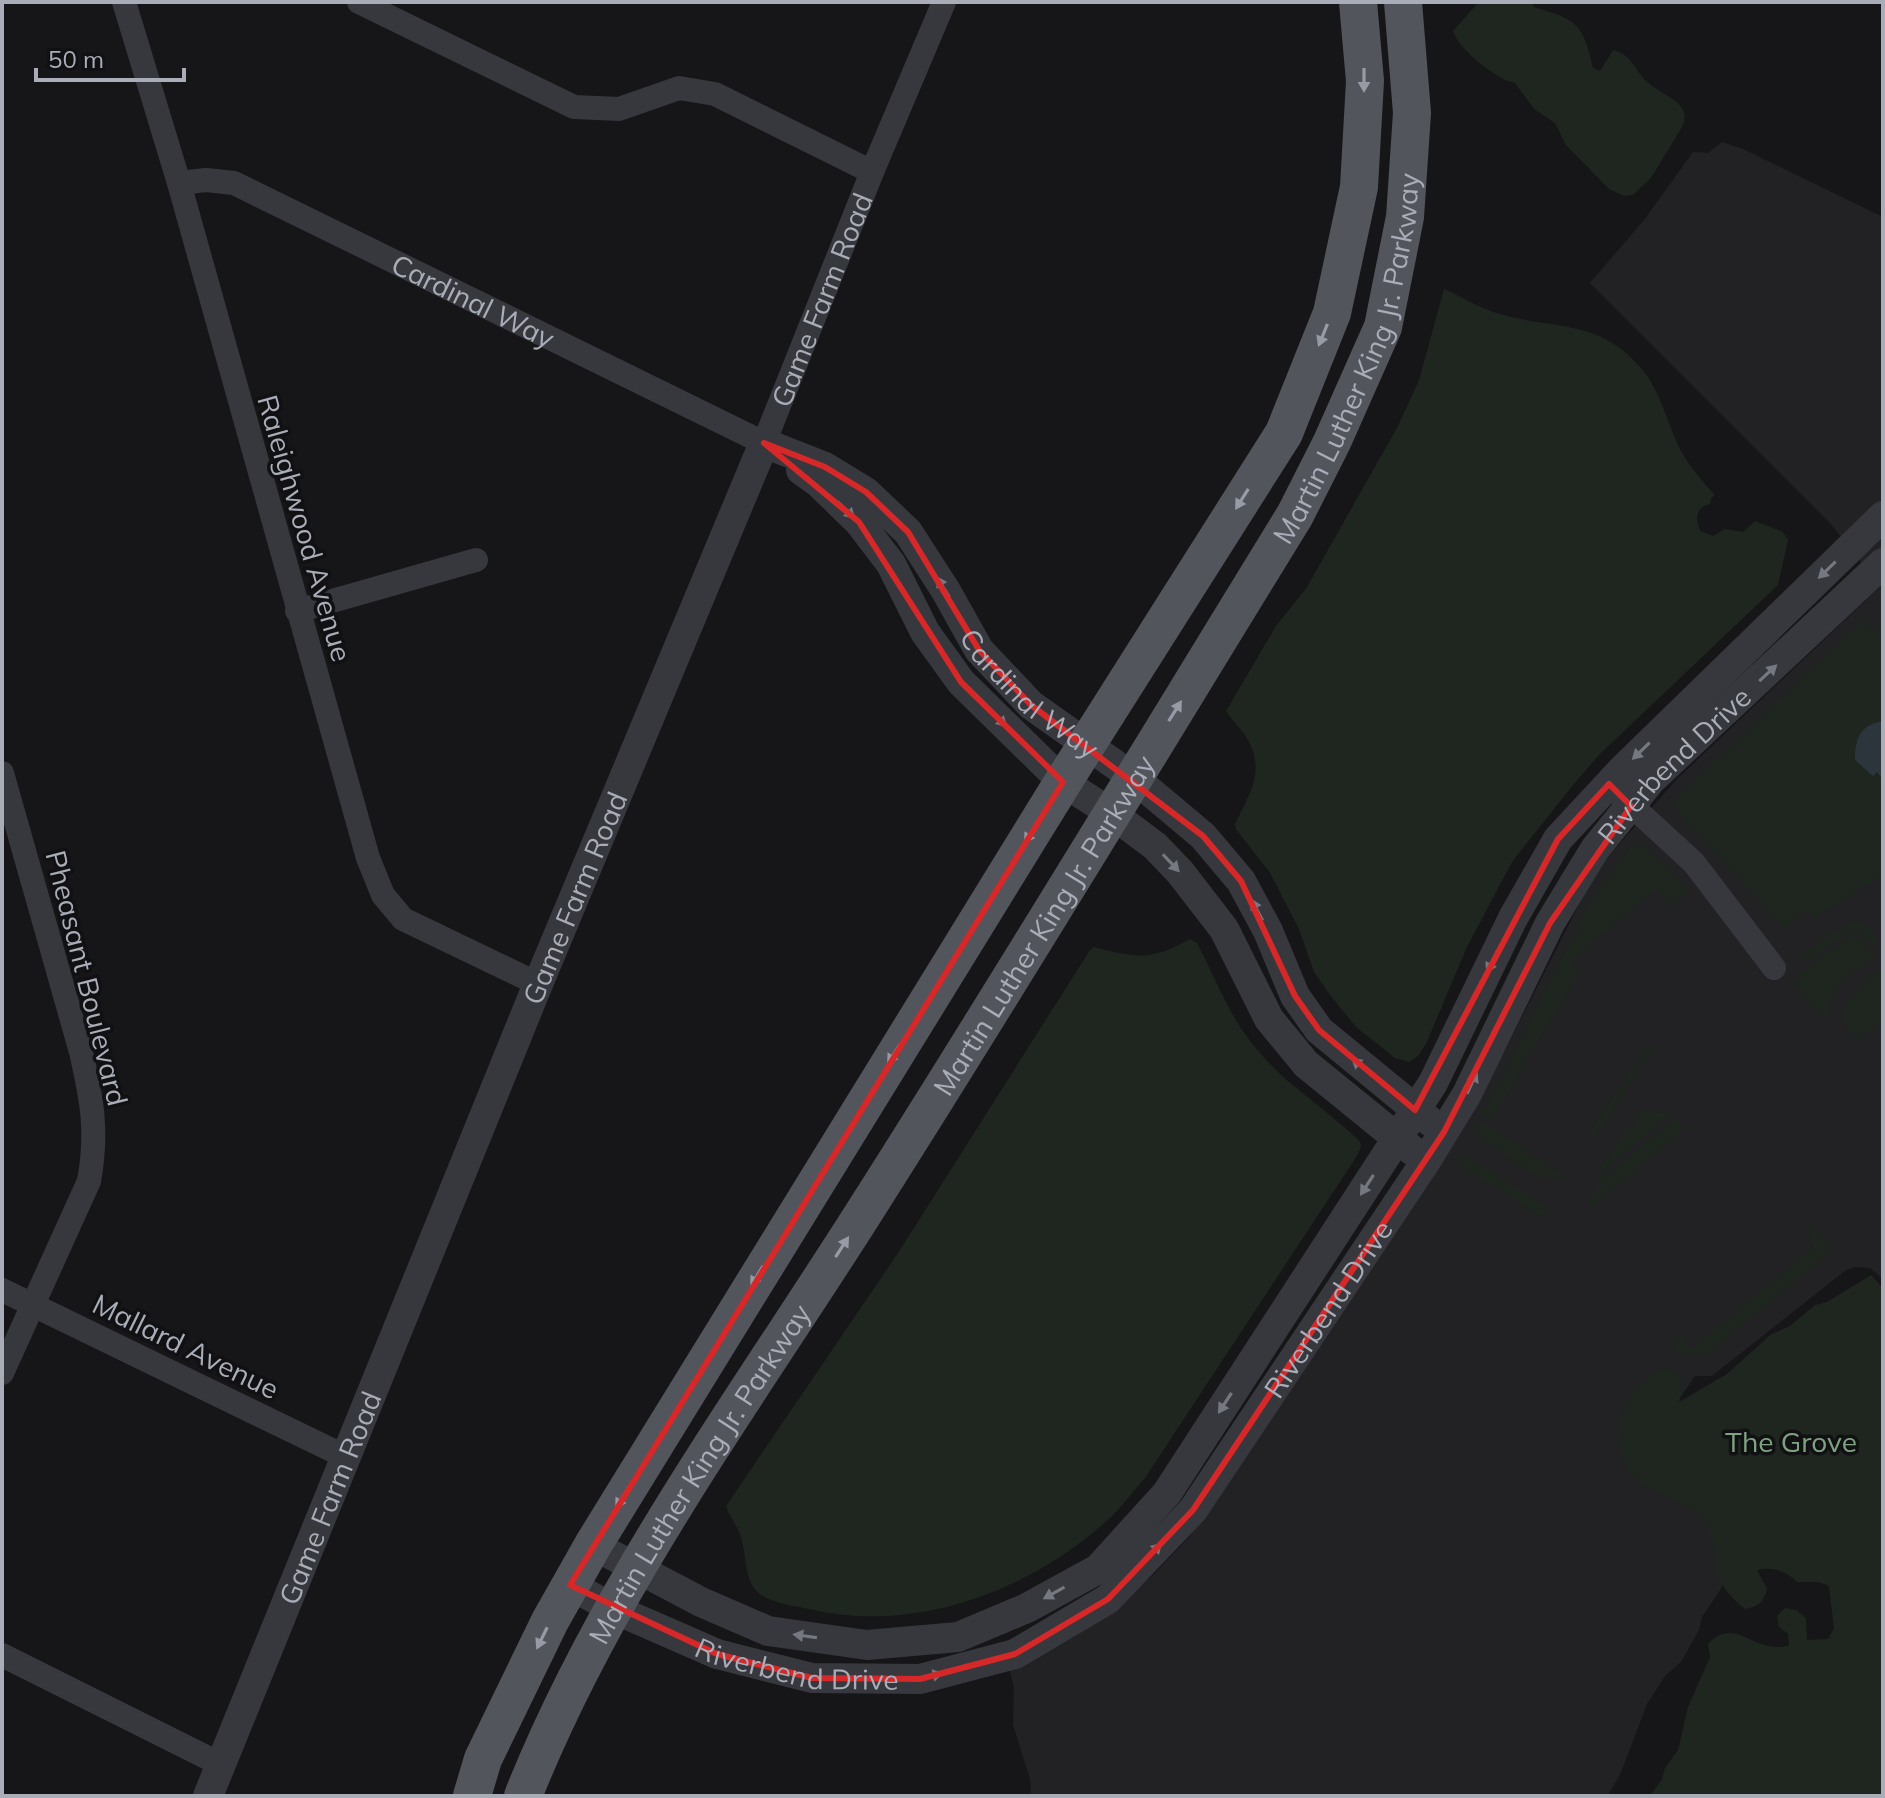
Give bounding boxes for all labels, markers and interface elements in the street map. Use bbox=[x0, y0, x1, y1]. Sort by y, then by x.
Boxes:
scale bar bbox=[36, 32, 184, 82]
text: 50 m bbox=[48, 44, 104, 74]
one-way arrow bbox=[1358, 68, 1370, 93]
street label: Martin Luther King Jr. Parkway bbox=[1264, 172, 1425, 550]
street label: Game Farm Road bbox=[763, 188, 879, 412]
street label: Cardinal Way bbox=[386, 246, 561, 355]
one-way arrow bbox=[1316, 323, 1329, 347]
street label: Raleighwood Avenue bbox=[250, 391, 360, 665]
one-way arrow bbox=[1236, 488, 1250, 510]
one-way arrow bbox=[836, 500, 855, 518]
one-way arrow bbox=[1818, 560, 1837, 579]
one-way arrow bbox=[937, 576, 951, 598]
street label: Cardinal Way bbox=[953, 622, 1106, 765]
one-way arrow bbox=[1758, 664, 1777, 682]
street label: Riverbend Drive bbox=[1589, 679, 1758, 851]
one-way arrow bbox=[1167, 700, 1181, 722]
one-way arrow bbox=[988, 708, 1007, 727]
one-way arrow bbox=[1632, 742, 1651, 760]
street label: Martin Luther King Jr. Parkway bbox=[925, 748, 1162, 1102]
street label: Game Farm Road bbox=[514, 786, 634, 1009]
one-way arrow bbox=[1024, 822, 1038, 844]
street label: Pheasant Boulevard bbox=[38, 847, 136, 1109]
one-way arrow bbox=[1161, 853, 1179, 872]
one-way arrow bbox=[1250, 899, 1263, 922]
one-way arrow bbox=[1485, 950, 1499, 973]
one-way arrow bbox=[887, 1043, 901, 1065]
one-way arrow bbox=[1351, 1058, 1371, 1075]
one-way arrow bbox=[1465, 1071, 1479, 1095]
one-way arrow bbox=[1360, 1174, 1375, 1195]
street label: Riverbend Drive bbox=[1256, 1213, 1399, 1404]
one-way arrow bbox=[835, 1236, 849, 1258]
one-way arrow bbox=[750, 1265, 764, 1287]
street label: Mallard Avenue bbox=[87, 1286, 285, 1406]
street label: Martin Luther King Jr. Parkway bbox=[580, 1297, 818, 1650]
street label: Game Farm Road bbox=[270, 1386, 388, 1610]
one-way arrow bbox=[1218, 1392, 1233, 1413]
park label: The Grove bbox=[1725, 1424, 1857, 1459]
one-way arrow bbox=[615, 1487, 629, 1509]
one-way arrow bbox=[1144, 1543, 1162, 1562]
one-way arrow bbox=[1043, 1586, 1065, 1600]
one-way arrow bbox=[535, 1626, 549, 1650]
street label: Riverbend Drive bbox=[690, 1629, 899, 1696]
one-way arrow bbox=[792, 1629, 817, 1642]
one-way arrow bbox=[919, 1669, 944, 1681]

